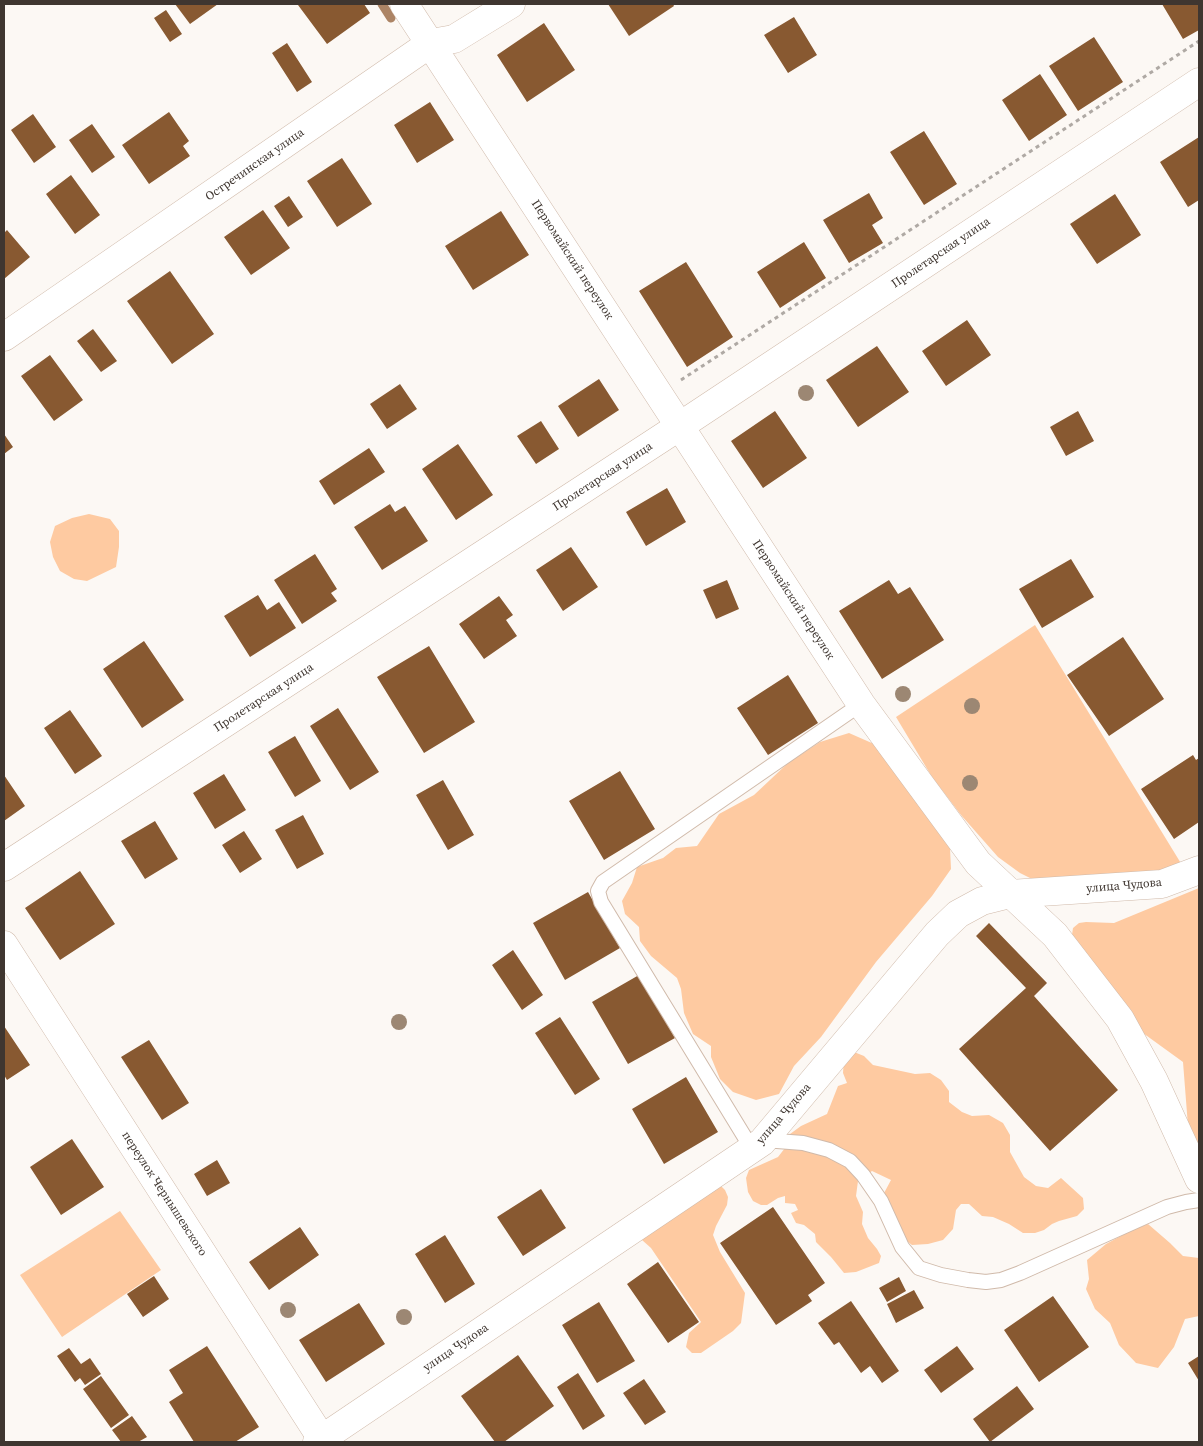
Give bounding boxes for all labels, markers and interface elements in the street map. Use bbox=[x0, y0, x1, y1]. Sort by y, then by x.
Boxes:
street label: Остречинская улица bbox=[203, 126, 307, 204]
street label: Первомайский переулок bbox=[528, 197, 616, 323]
street label: Пролетарская улица bbox=[889, 215, 993, 291]
street label: Пролетарская улица bbox=[551, 439, 655, 515]
street label: Первомайский переулок bbox=[749, 537, 837, 663]
street label: Пролетарская улица bbox=[212, 660, 316, 736]
street label: улица Чудова bbox=[1086, 876, 1162, 896]
street label: улица Чудова bbox=[754, 1081, 814, 1147]
street label: переулок Чернышевского bbox=[118, 1129, 210, 1259]
street label: улица Чудова bbox=[421, 1321, 491, 1375]

